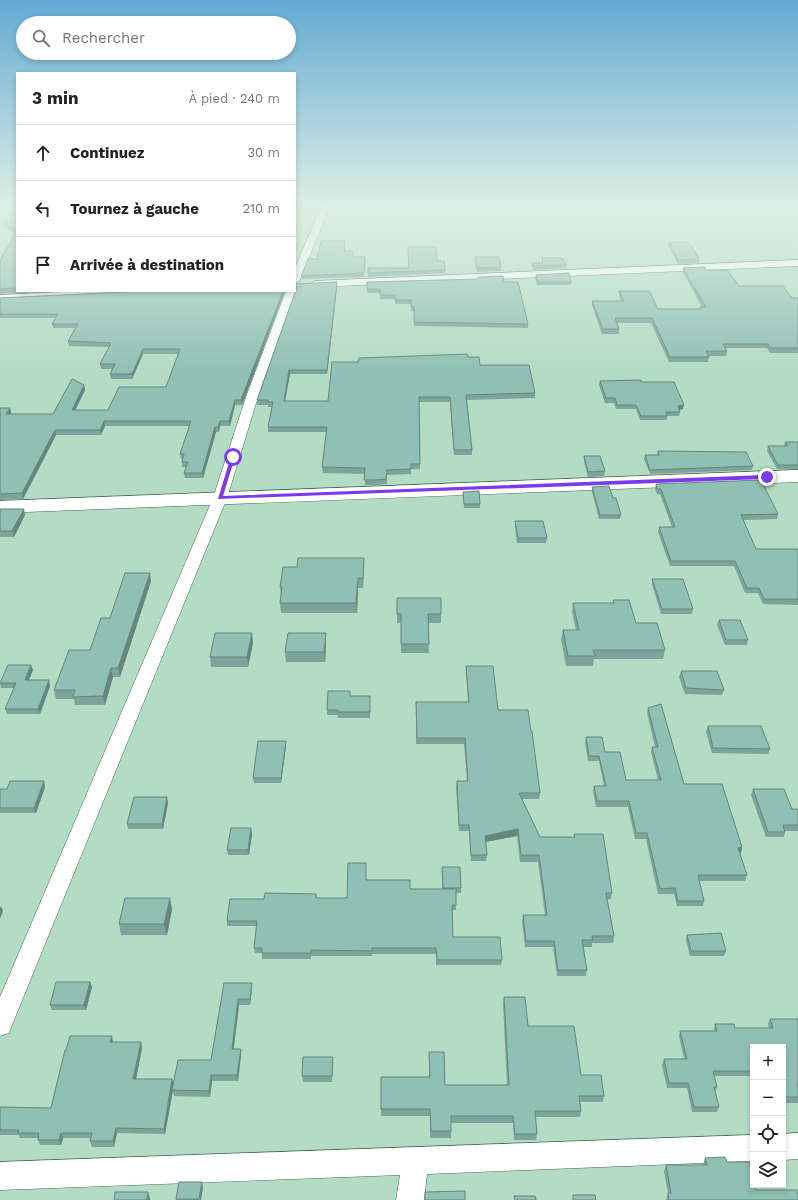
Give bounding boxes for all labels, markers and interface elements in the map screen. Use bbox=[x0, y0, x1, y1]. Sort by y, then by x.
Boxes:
search box bbox=[16, 16, 296, 60]
icon: search bbox=[30, 27, 52, 49]
text: Rechercher bbox=[62, 29, 145, 47]
text: 3 min bbox=[32, 88, 78, 108]
text: À pied · 240 m bbox=[188, 91, 280, 106]
icon: ahead bbox=[32, 142, 54, 164]
text: Continuez bbox=[70, 144, 144, 162]
text: 30 m bbox=[248, 145, 280, 160]
icon: left bbox=[32, 198, 54, 220]
text: Tournez à gauche bbox=[70, 200, 199, 218]
text: 210 m bbox=[242, 201, 280, 216]
icon: arrive bbox=[32, 254, 54, 276]
text: Arrivée à destination bbox=[70, 256, 224, 274]
route start bbox=[224, 448, 242, 466]
route end bbox=[758, 468, 776, 486]
map controls bbox=[750, 1044, 786, 1188]
button: + bbox=[750, 1044, 786, 1080]
button: − bbox=[750, 1080, 786, 1116]
button: locate bbox=[750, 1116, 786, 1152]
button: layers bbox=[750, 1152, 786, 1188]

